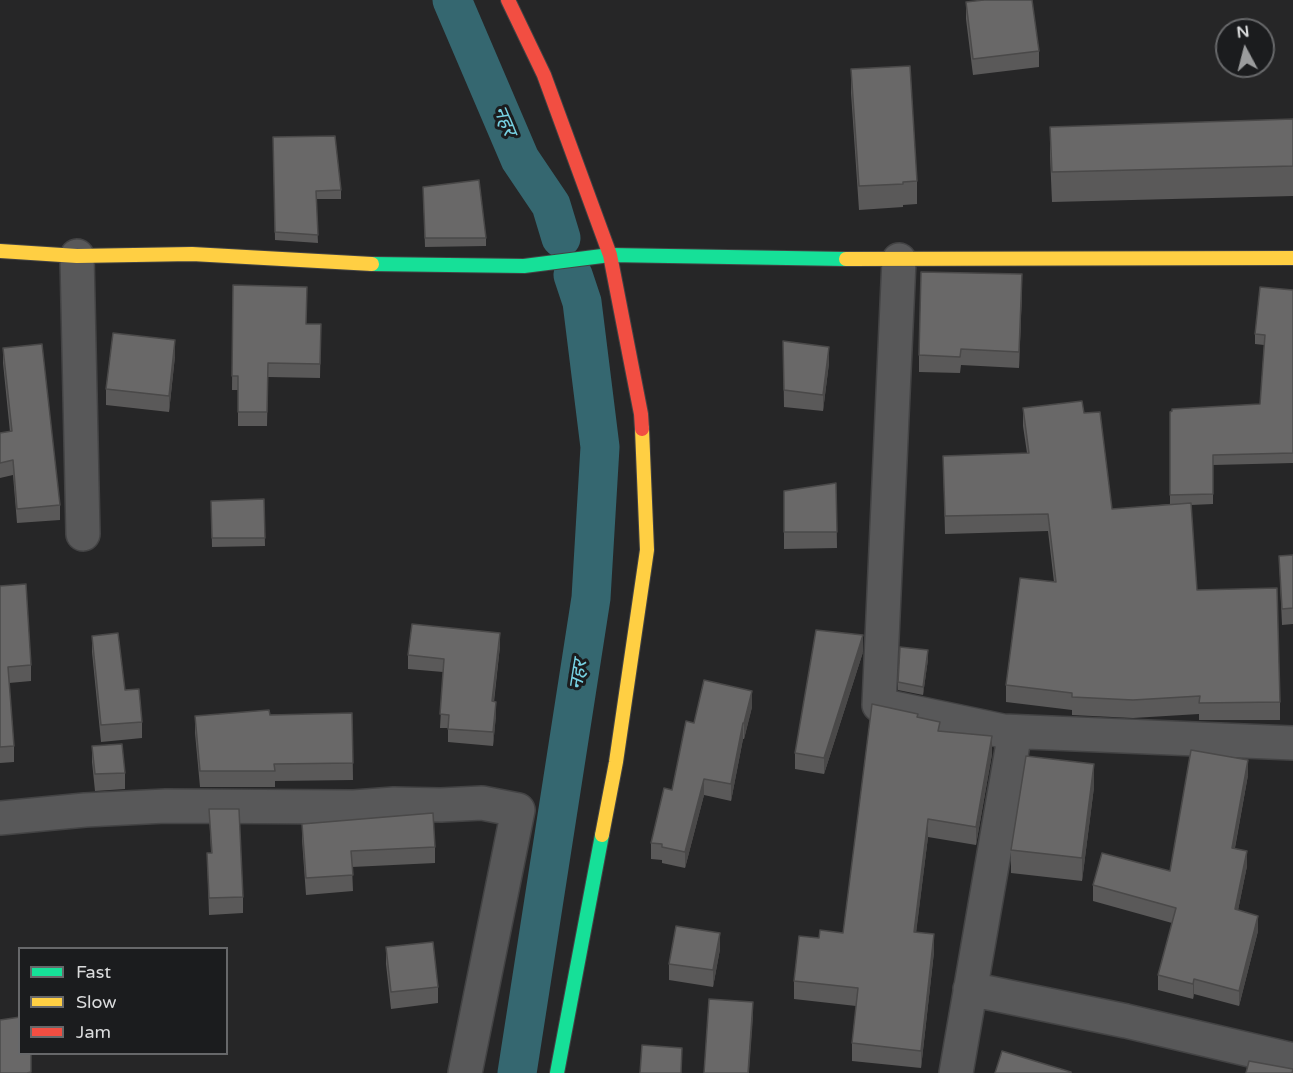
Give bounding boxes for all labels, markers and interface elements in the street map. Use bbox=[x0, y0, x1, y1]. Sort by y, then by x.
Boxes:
north arrow bbox=[1215, 18, 1275, 78]
text: N bbox=[1235, 21, 1251, 43]
water label: नहर bbox=[487, 103, 521, 139]
water label: नहर bbox=[565, 658, 593, 692]
legend bbox=[18, 947, 228, 1055]
text: Fast bbox=[76, 961, 111, 983]
text: Slow bbox=[76, 991, 117, 1013]
text: Jam bbox=[76, 1021, 111, 1043]

